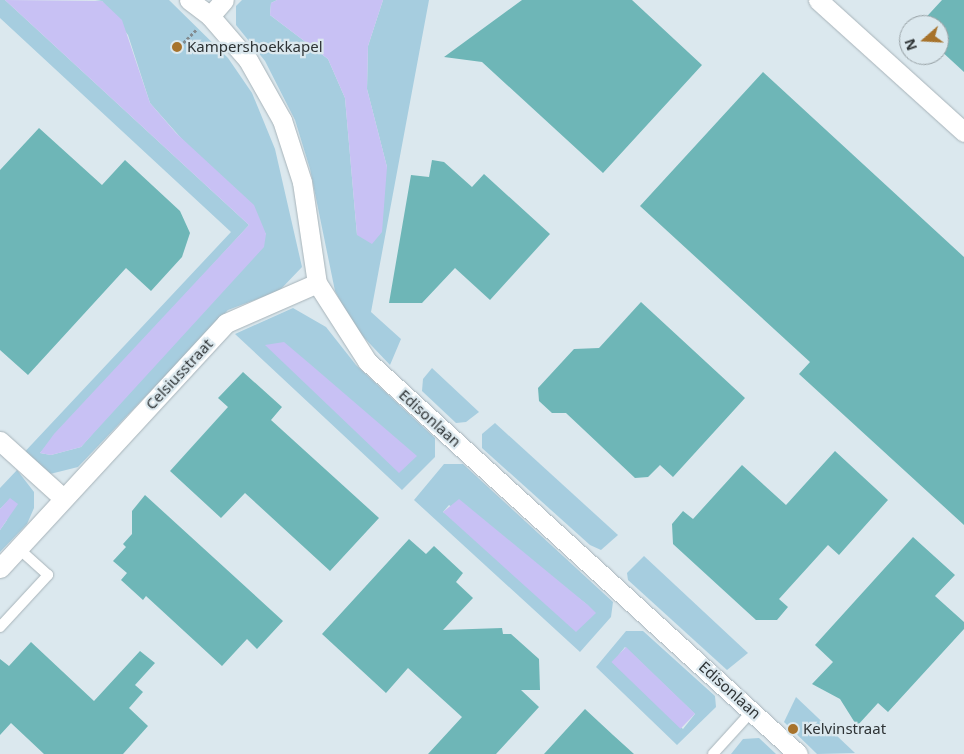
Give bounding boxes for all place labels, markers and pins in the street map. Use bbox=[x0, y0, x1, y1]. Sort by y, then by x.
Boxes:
place label: Kampershoekkapel bbox=[187, 38, 323, 56]
marker: Kampershoekkapel bbox=[171, 41, 183, 53]
place label: Kelvinstraat bbox=[803, 720, 886, 738]
marker: Kelvinstraat bbox=[787, 723, 799, 735]

